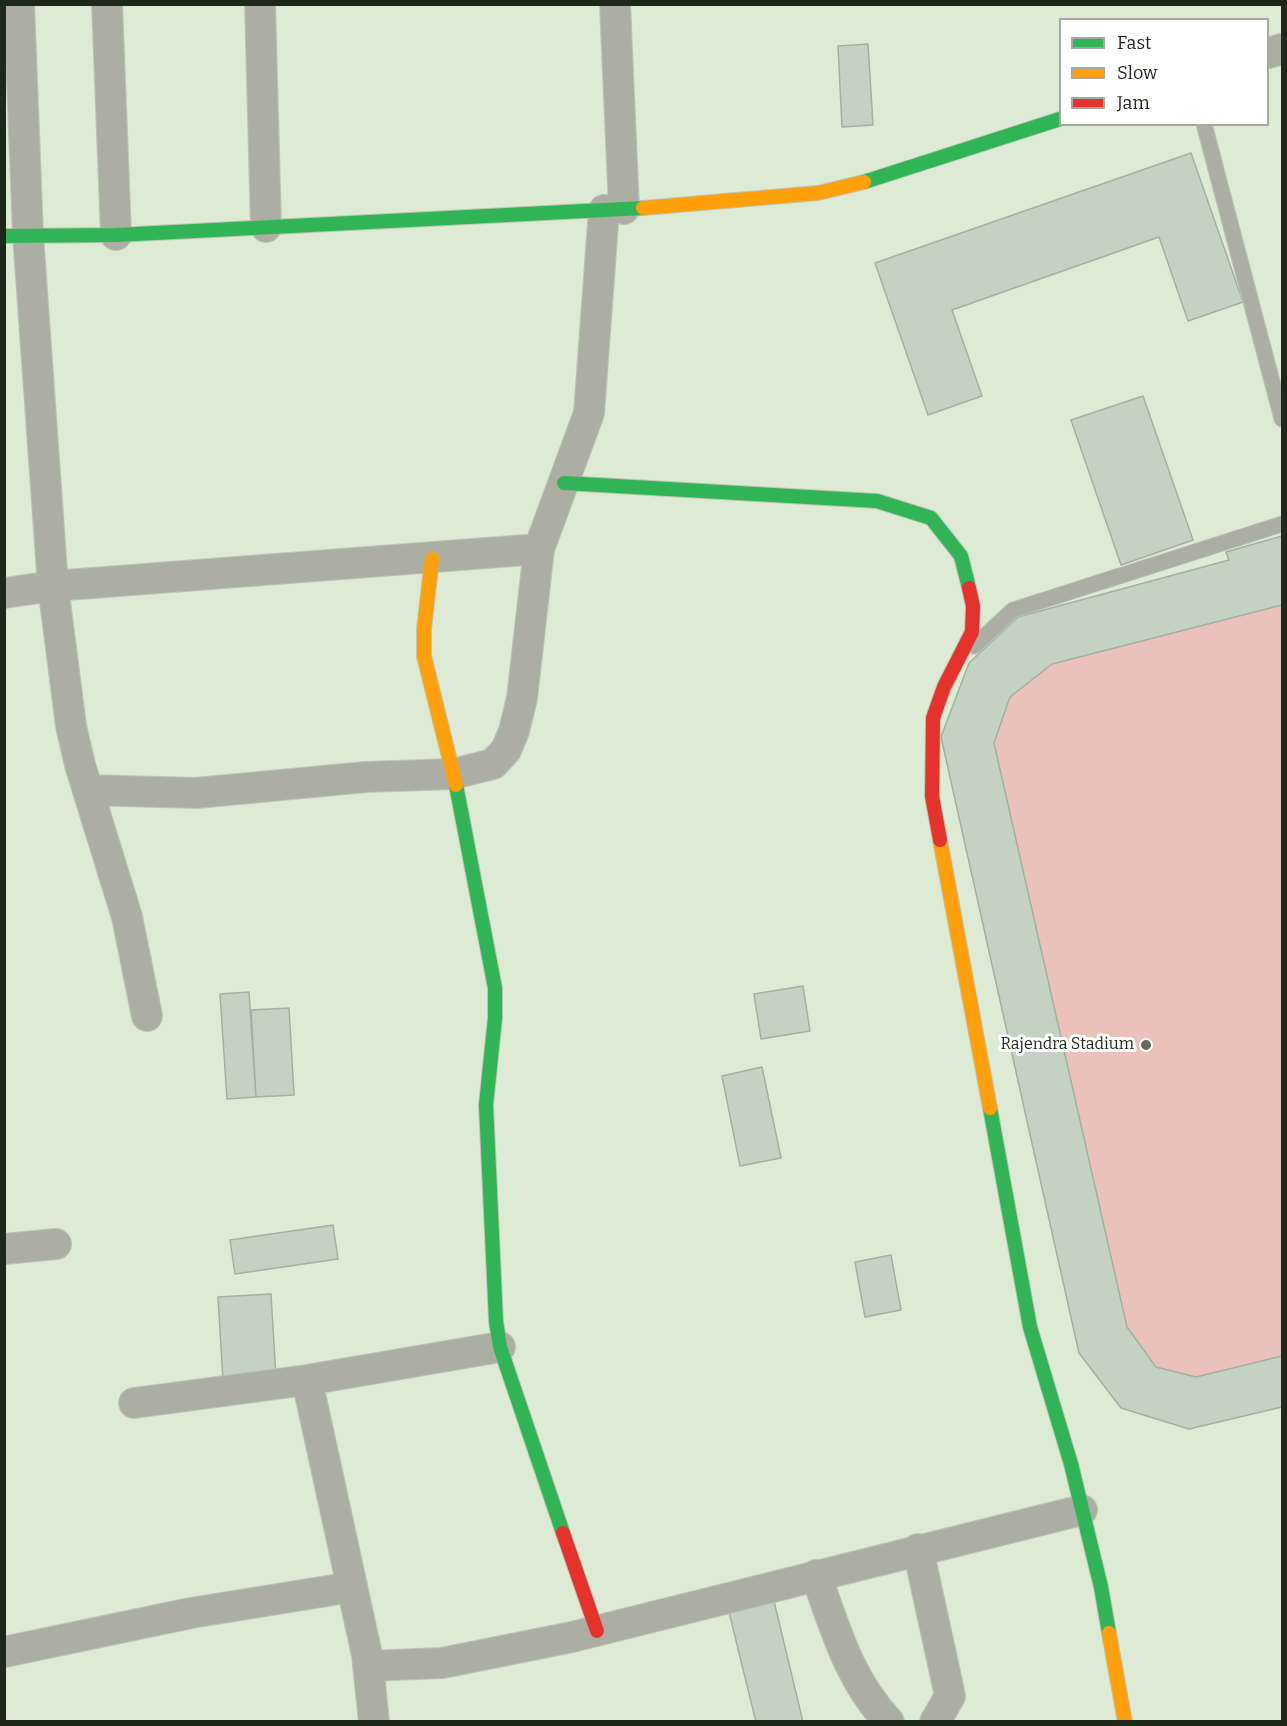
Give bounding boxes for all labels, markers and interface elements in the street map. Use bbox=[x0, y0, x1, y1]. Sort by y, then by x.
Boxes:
legend bbox=[1059, 18, 1269, 126]
text: Fast bbox=[1117, 32, 1152, 54]
text: Slow bbox=[1117, 62, 1157, 84]
text: Jam bbox=[1117, 92, 1150, 114]
place label: Rajendra Stadium bbox=[1001, 1035, 1134, 1055]
marker: Rajendra Stadium bbox=[1139, 1038, 1153, 1052]

